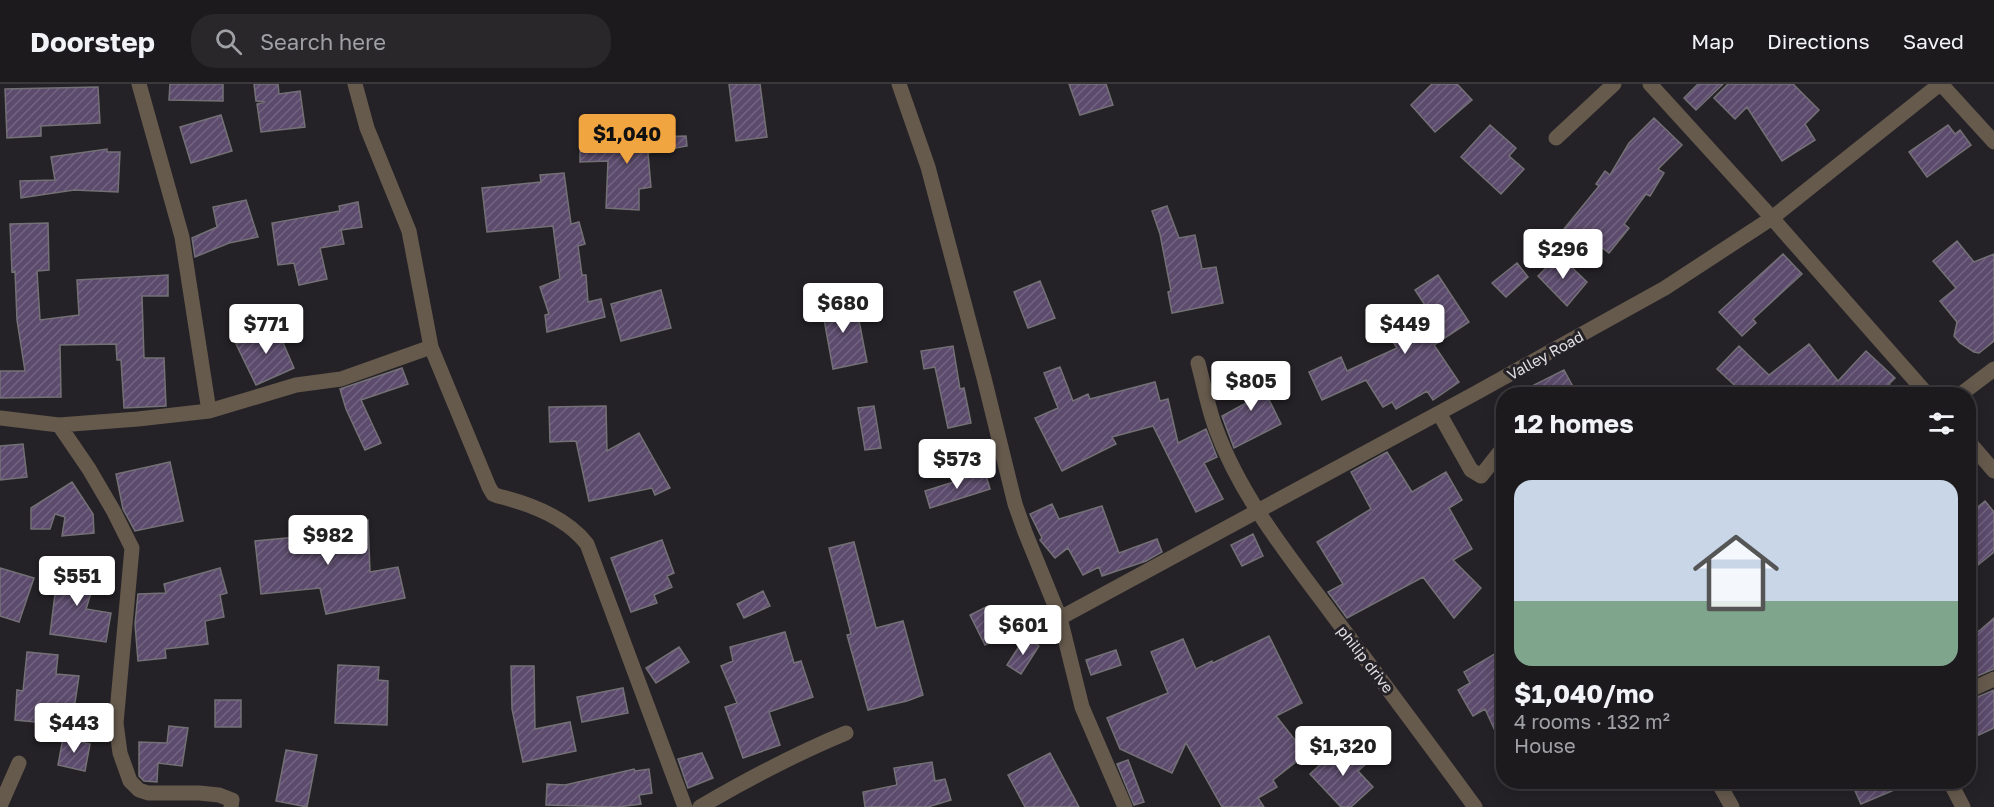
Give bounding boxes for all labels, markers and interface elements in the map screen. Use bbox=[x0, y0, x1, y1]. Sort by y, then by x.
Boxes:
search box bbox=[191, 14, 611, 68]
text: Doorstep bbox=[30, 25, 155, 58]
icon: search bbox=[212, 25, 245, 58]
text: Search here bbox=[260, 28, 386, 55]
text: Map bbox=[1691, 28, 1734, 54]
text: Directions bbox=[1767, 28, 1870, 54]
text: Saved bbox=[1903, 28, 1964, 54]
pin: $1,040 bbox=[578, 114, 676, 165]
text: $1,040 bbox=[593, 121, 661, 145]
pin: $296 bbox=[1527, 229, 1599, 280]
text: $296 bbox=[1538, 236, 1589, 260]
pin: $680 bbox=[807, 283, 879, 334]
text: $680 bbox=[817, 290, 869, 314]
pin: $771 bbox=[230, 304, 302, 355]
pin: $449 bbox=[1369, 304, 1441, 355]
text: $771 bbox=[243, 311, 289, 335]
text: $449 bbox=[1379, 311, 1431, 335]
street label: Valley Road bbox=[1504, 327, 1586, 383]
pin: $805 bbox=[1215, 361, 1287, 412]
text: $805 bbox=[1225, 368, 1277, 392]
icon: filters bbox=[1925, 407, 1958, 440]
text: 12 homes bbox=[1514, 408, 1634, 439]
pin: $573 bbox=[921, 439, 993, 490]
text: $573 bbox=[933, 446, 981, 470]
pin: $982 bbox=[292, 515, 364, 566]
icon: home bbox=[1682, 519, 1790, 627]
text: $982 bbox=[302, 522, 354, 546]
pin: $551 bbox=[41, 556, 113, 607]
text: $551 bbox=[53, 563, 101, 587]
pin: $601 bbox=[987, 605, 1059, 656]
text: $601 bbox=[998, 612, 1048, 636]
street label: philip drive bbox=[1334, 622, 1398, 696]
text: $1,040/mo bbox=[1514, 678, 1654, 709]
pin: $443 bbox=[38, 703, 110, 754]
text: 4 rooms · 132 m² bbox=[1514, 709, 1670, 733]
text: $443 bbox=[49, 710, 99, 734]
pin: $1,320 bbox=[1294, 726, 1392, 777]
text: $1,320 bbox=[1309, 733, 1377, 757]
text: House bbox=[1514, 733, 1576, 757]

